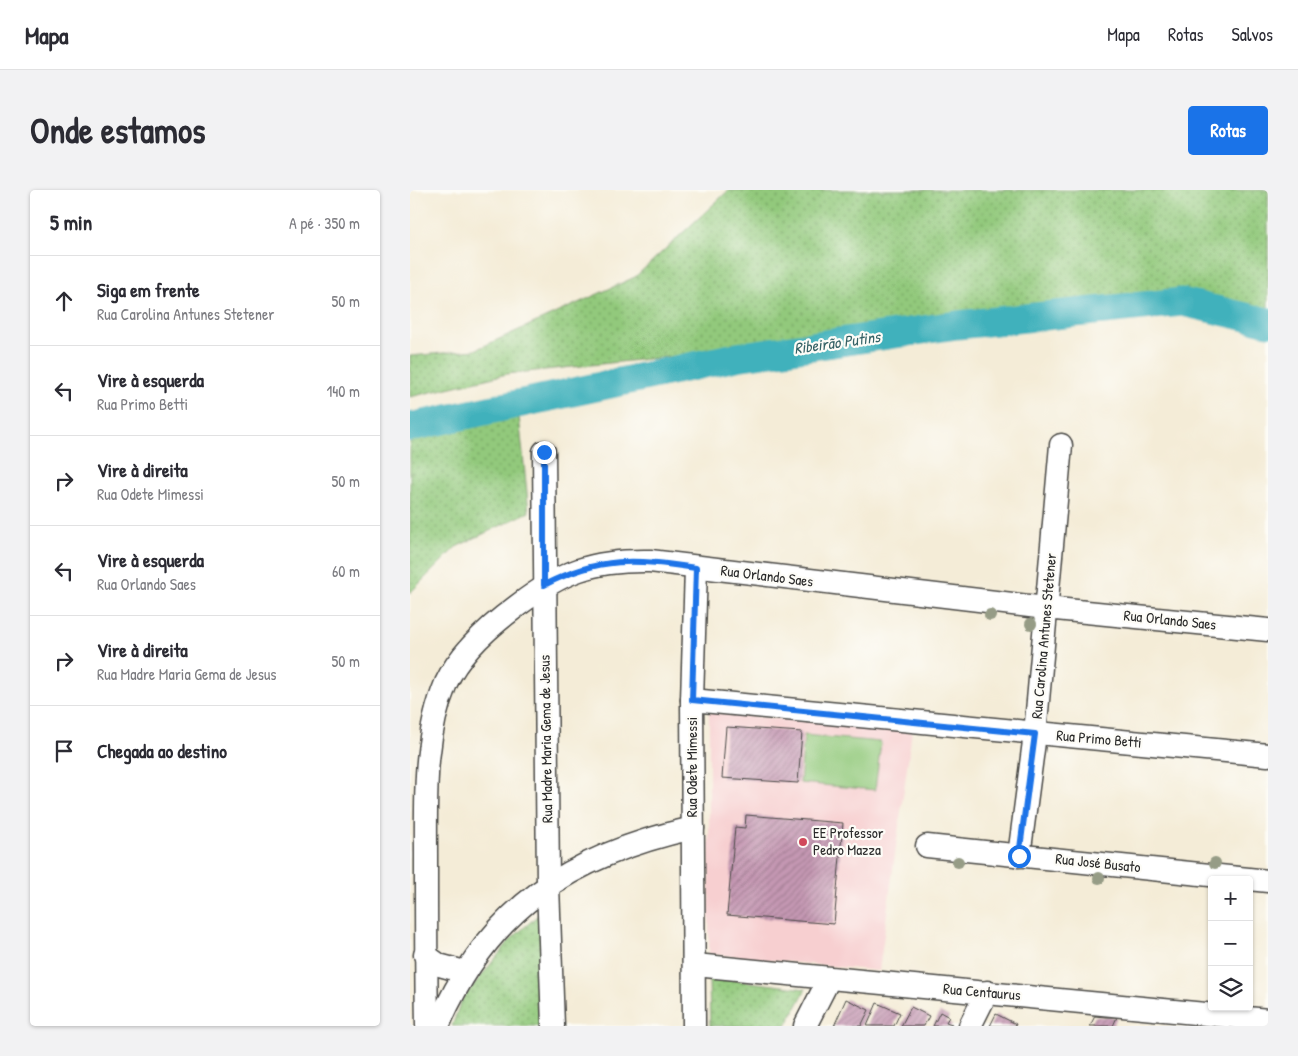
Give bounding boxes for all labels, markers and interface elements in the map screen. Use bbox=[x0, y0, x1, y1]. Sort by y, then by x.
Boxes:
text: Mapa bbox=[25, 19, 68, 51]
text: Mapa bbox=[1107, 22, 1140, 47]
text: Rotas bbox=[1168, 22, 1204, 47]
text: Salvos bbox=[1232, 22, 1273, 47]
button: Rotas bbox=[1188, 106, 1268, 155]
text: Onde estamos bbox=[30, 107, 205, 154]
text: 5 min bbox=[50, 208, 92, 237]
text: A pé · 350 m bbox=[289, 212, 360, 234]
text: Siga em frente bbox=[97, 277, 200, 303]
icon: ahead bbox=[50, 287, 78, 315]
text: 50 m bbox=[332, 290, 360, 312]
text: Rua Carolina Antunes Stetener bbox=[97, 303, 275, 325]
water label: Ribeirão Putins bbox=[793, 325, 883, 359]
text: Vire à esquerda bbox=[97, 367, 204, 393]
icon: left bbox=[50, 377, 78, 405]
text: 140 m bbox=[326, 380, 360, 402]
text: Rua Primo Betti bbox=[97, 393, 188, 415]
route end bbox=[533, 441, 556, 464]
text: Vire à direita bbox=[97, 457, 188, 483]
icon: right bbox=[50, 467, 78, 495]
text: 50 m bbox=[332, 470, 360, 492]
text: Rua Odete Mimessi bbox=[97, 483, 204, 505]
text: Vire à esquerda bbox=[97, 547, 204, 573]
street label: Rua Carolina Antunes Stetener bbox=[1026, 552, 1061, 720]
icon: left bbox=[50, 557, 78, 585]
street label: Rua Orlando Saes bbox=[720, 559, 815, 592]
text: 60 m bbox=[332, 560, 360, 582]
text: Rua Orlando Saes bbox=[97, 573, 196, 595]
street label: Rua Orlando Saes bbox=[1123, 604, 1217, 635]
text: Vire à direita bbox=[97, 637, 188, 663]
icon: right bbox=[50, 647, 78, 675]
text: 50 m bbox=[332, 650, 360, 672]
street label: Rua Madre Maria Gema de Jesus bbox=[534, 654, 557, 823]
text: Rua Madre Maria Gema de Jesus bbox=[97, 663, 277, 685]
street label: Rua Odete Mimessi bbox=[681, 717, 702, 817]
street label: Rua Primo Betti bbox=[1056, 724, 1143, 753]
icon: arrive bbox=[50, 737, 78, 765]
text: Chegada ao destino bbox=[97, 738, 227, 764]
place label: EE Professor Pedro Mazza bbox=[813, 822, 884, 860]
marker: EE Professor Pedro Mazza bbox=[797, 836, 809, 848]
route start bbox=[1008, 845, 1031, 868]
street label: Rua José Busato bbox=[1054, 848, 1142, 877]
map controls bbox=[1208, 876, 1253, 1011]
button: + bbox=[1208, 876, 1253, 921]
button: − bbox=[1208, 921, 1253, 966]
button: layers bbox=[1208, 966, 1253, 1011]
street label: Rua Centaurus bbox=[942, 978, 1022, 1005]

